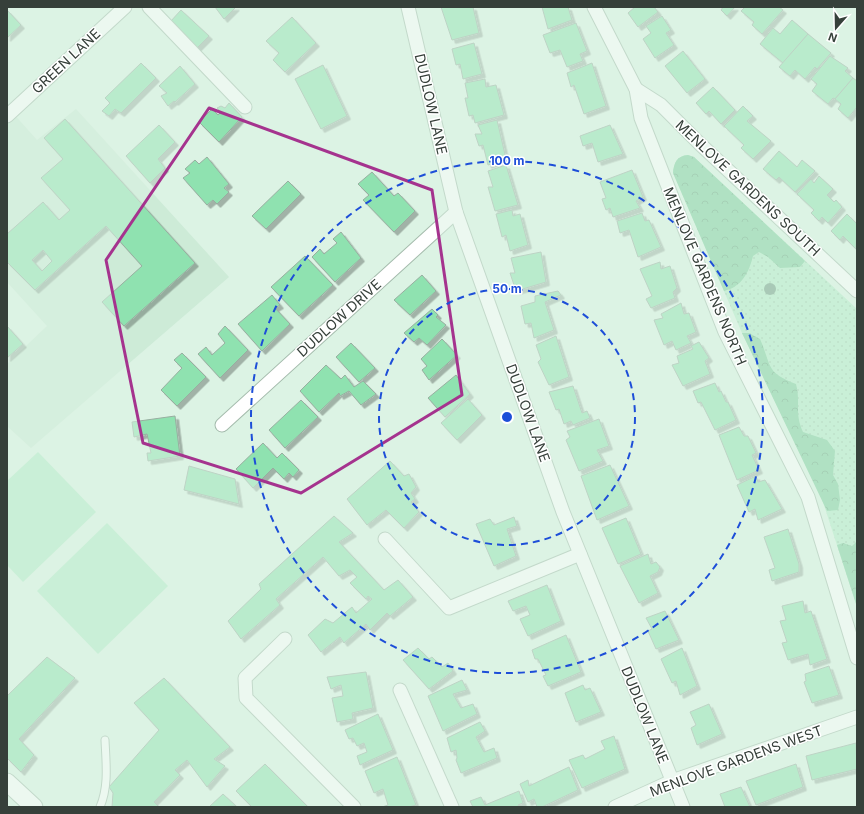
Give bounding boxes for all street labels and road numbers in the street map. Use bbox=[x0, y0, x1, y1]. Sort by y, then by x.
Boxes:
street label: GREEN LANE bbox=[28, 25, 103, 97]
street label: DUDLOW LANE bbox=[412, 52, 451, 156]
street label: MENLOVE GARDENS SOUTH bbox=[672, 116, 824, 259]
street label: MENLOVE GARDENS NORTH bbox=[660, 184, 751, 367]
street label: DUDLOW DRIVE bbox=[293, 275, 384, 360]
street label: DUDLOW LANE bbox=[503, 361, 554, 464]
street label: DUDLOW LANE bbox=[618, 664, 673, 766]
street label: MENLOVE GARDENS WEST bbox=[647, 721, 824, 800]

